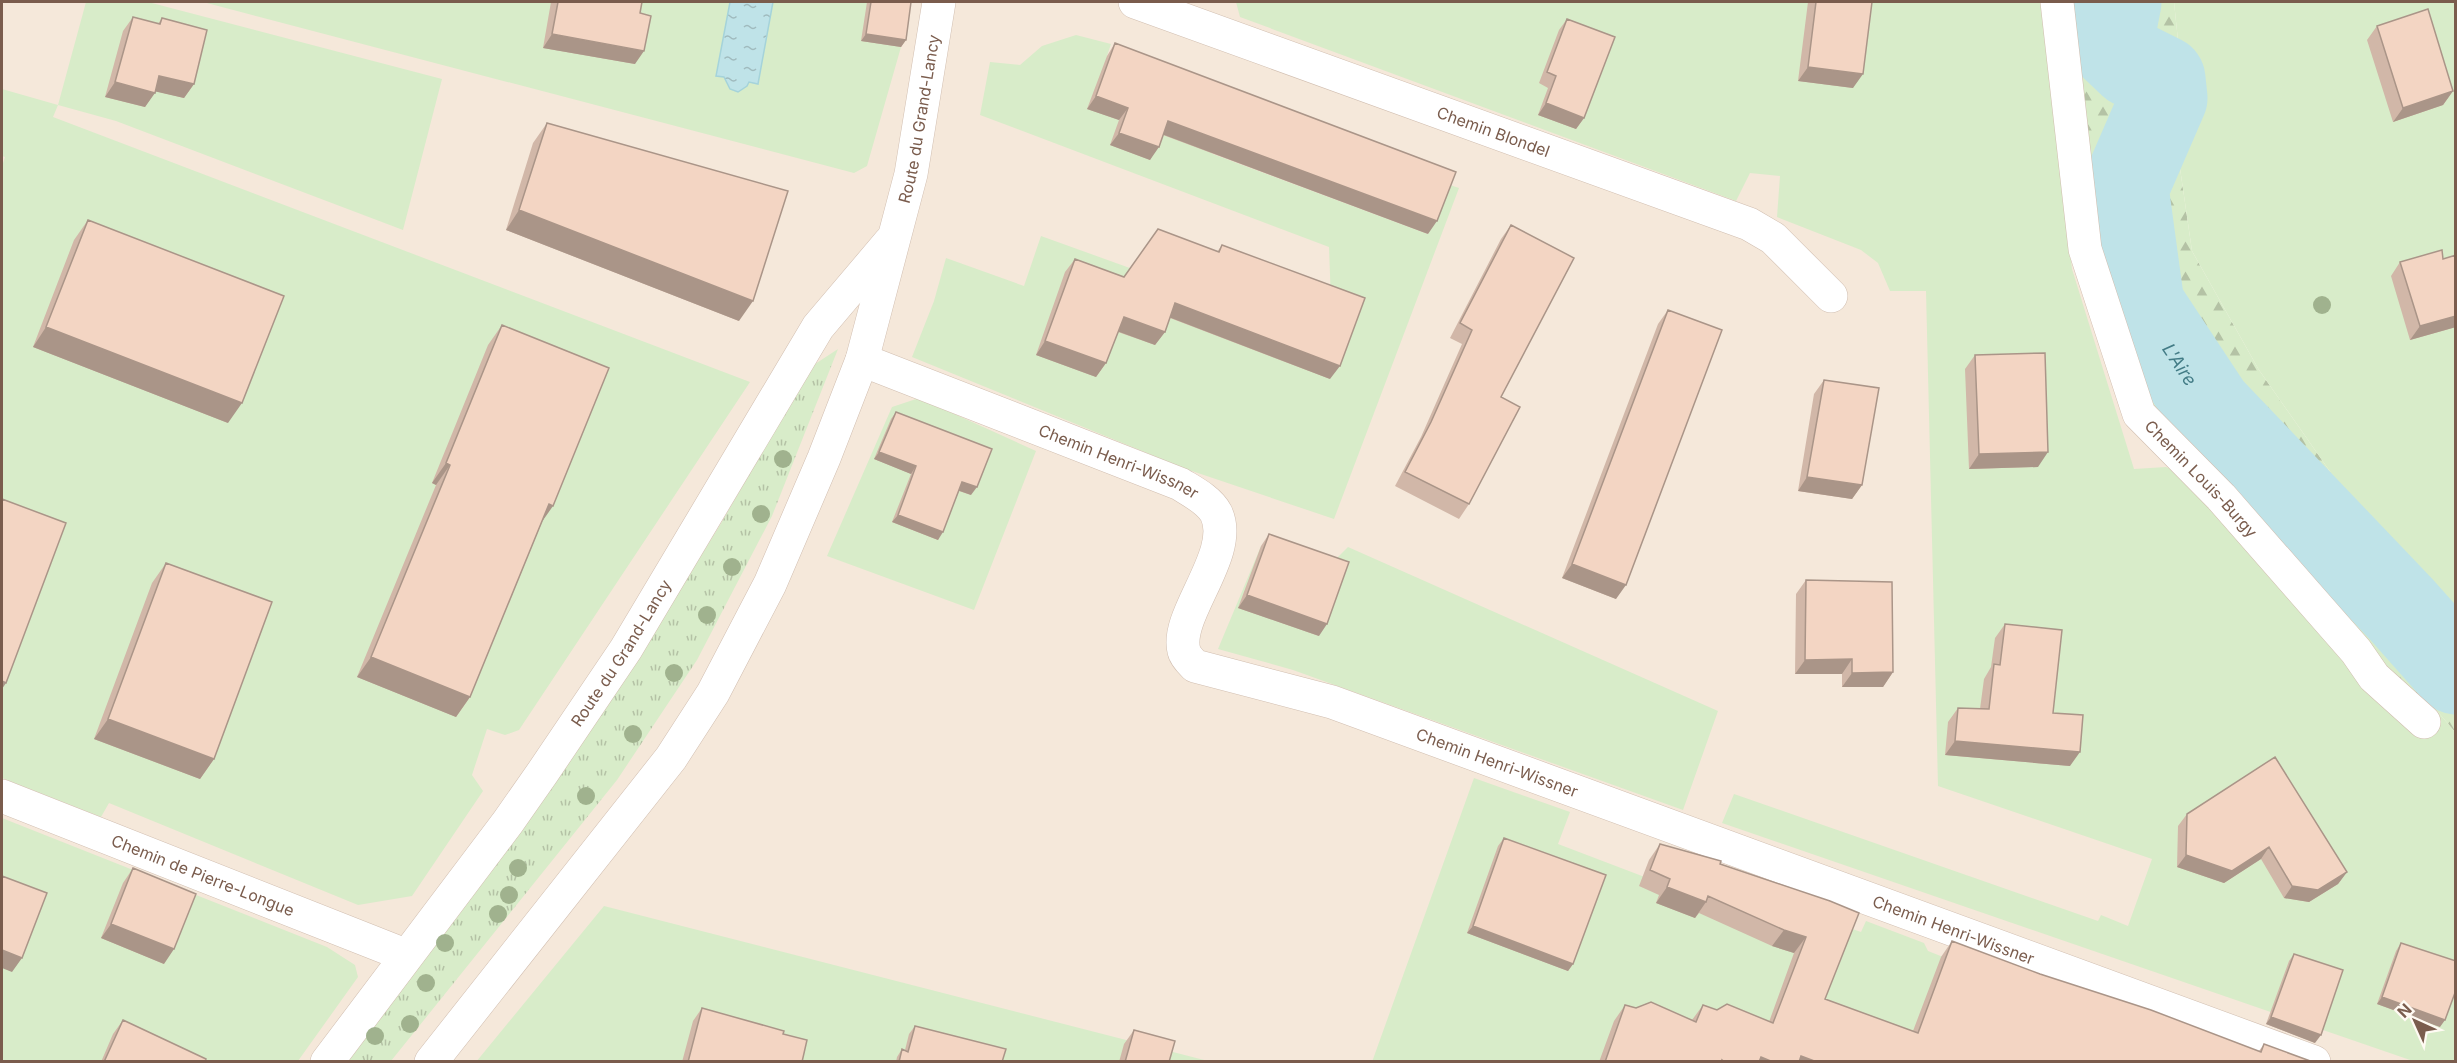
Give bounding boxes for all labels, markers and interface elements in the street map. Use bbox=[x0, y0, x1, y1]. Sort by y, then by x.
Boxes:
street label: Route du Grand-Lancy bbox=[894, 33, 944, 205]
street label: Chemin Blondel bbox=[1434, 102, 1553, 161]
water label: L'Aire bbox=[2159, 339, 2202, 389]
street label: Chemin Louis-Burgy bbox=[2141, 416, 2262, 542]
street label: Chemin Henri-Wissner bbox=[1036, 420, 1203, 503]
street label: Route du Grand-Lancy bbox=[567, 576, 675, 730]
street label: Chemin Henri-Wissner bbox=[1413, 724, 1581, 801]
street label: Chemin de Pierre-Longue bbox=[109, 830, 297, 920]
street label: Chemin Henri-Wissner bbox=[1870, 891, 2037, 969]
north arrow bbox=[2385, 991, 2445, 1051]
text: N bbox=[2393, 999, 2416, 1022]

